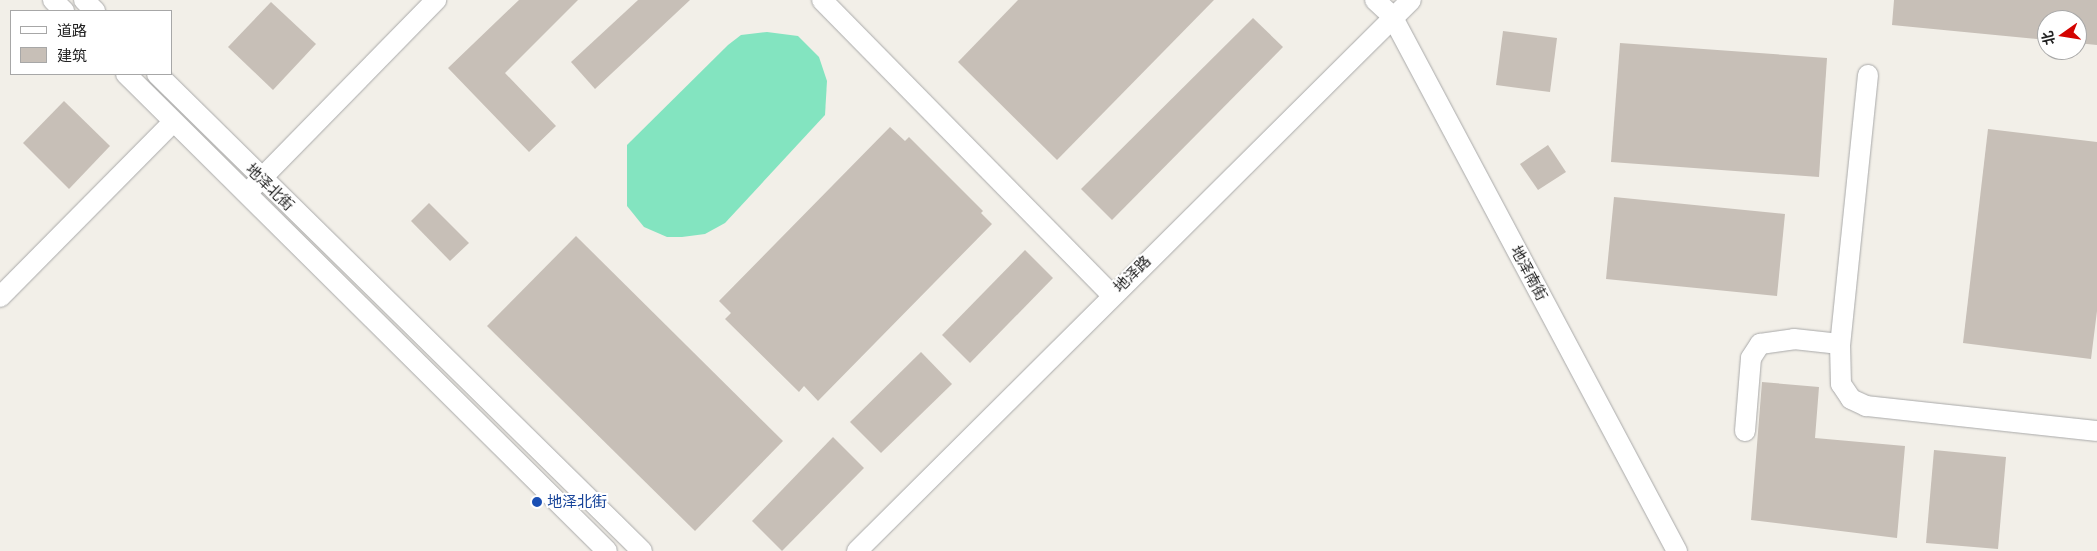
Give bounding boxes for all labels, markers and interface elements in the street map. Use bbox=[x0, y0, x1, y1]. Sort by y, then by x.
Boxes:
legend bbox=[10, 10, 172, 75]
north arrow bbox=[2037, 10, 2087, 60]
text: 道路 bbox=[57, 21, 87, 40]
text: 北 bbox=[2038, 30, 2058, 47]
text: 建筑 bbox=[57, 46, 87, 65]
street label: 地泽北街 bbox=[242, 160, 298, 214]
street label: 地泽南街 bbox=[1507, 242, 1551, 304]
street label: 地泽路 bbox=[1110, 252, 1154, 296]
place label: 地泽北街 bbox=[547, 493, 607, 511]
marker: 地泽北街 bbox=[531, 496, 543, 508]

